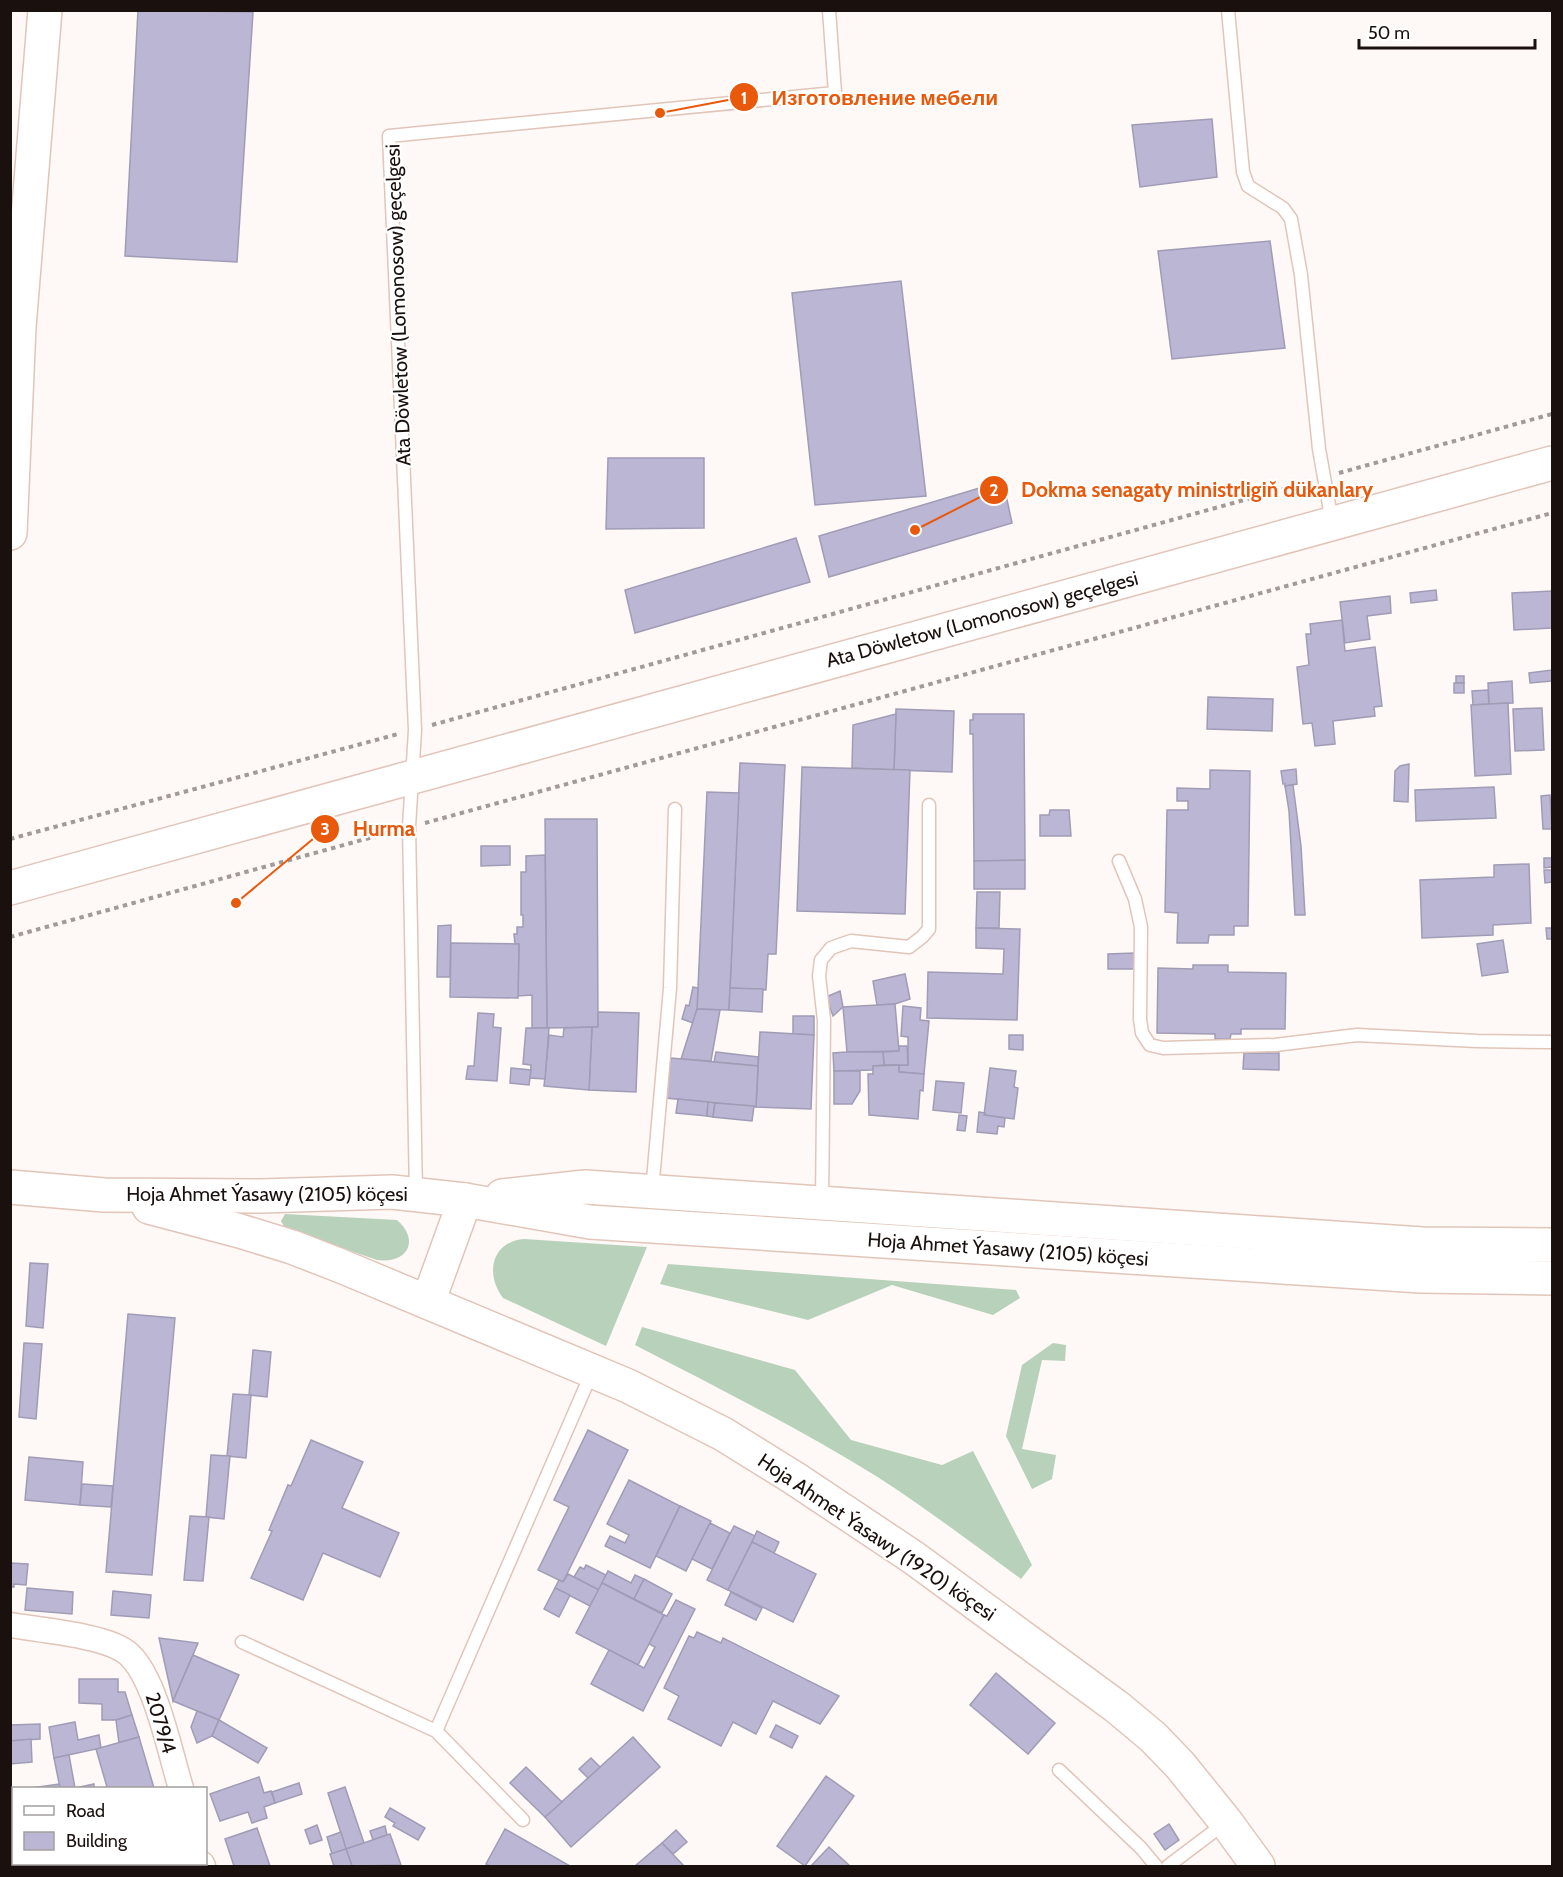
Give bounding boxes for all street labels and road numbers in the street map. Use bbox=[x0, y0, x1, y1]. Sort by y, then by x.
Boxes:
street label: Ata Döwletow (Lomonosow) geçelgesi bbox=[380, 144, 416, 466]
street label: Ata Döwletow (Lomonosow) geçelgesi bbox=[823, 566, 1141, 672]
street label: Hoja Ahmet Ýasawy (2105) köçesi bbox=[126, 1182, 408, 1206]
street label: Hoja Ahmet Ýasawy (2105) köçesi bbox=[867, 1227, 1149, 1271]
street label: Hoja Ahmet Ýasawy (1920) köçesi bbox=[754, 1448, 1000, 1626]
street label: 2079/4 bbox=[140, 1690, 182, 1757]

